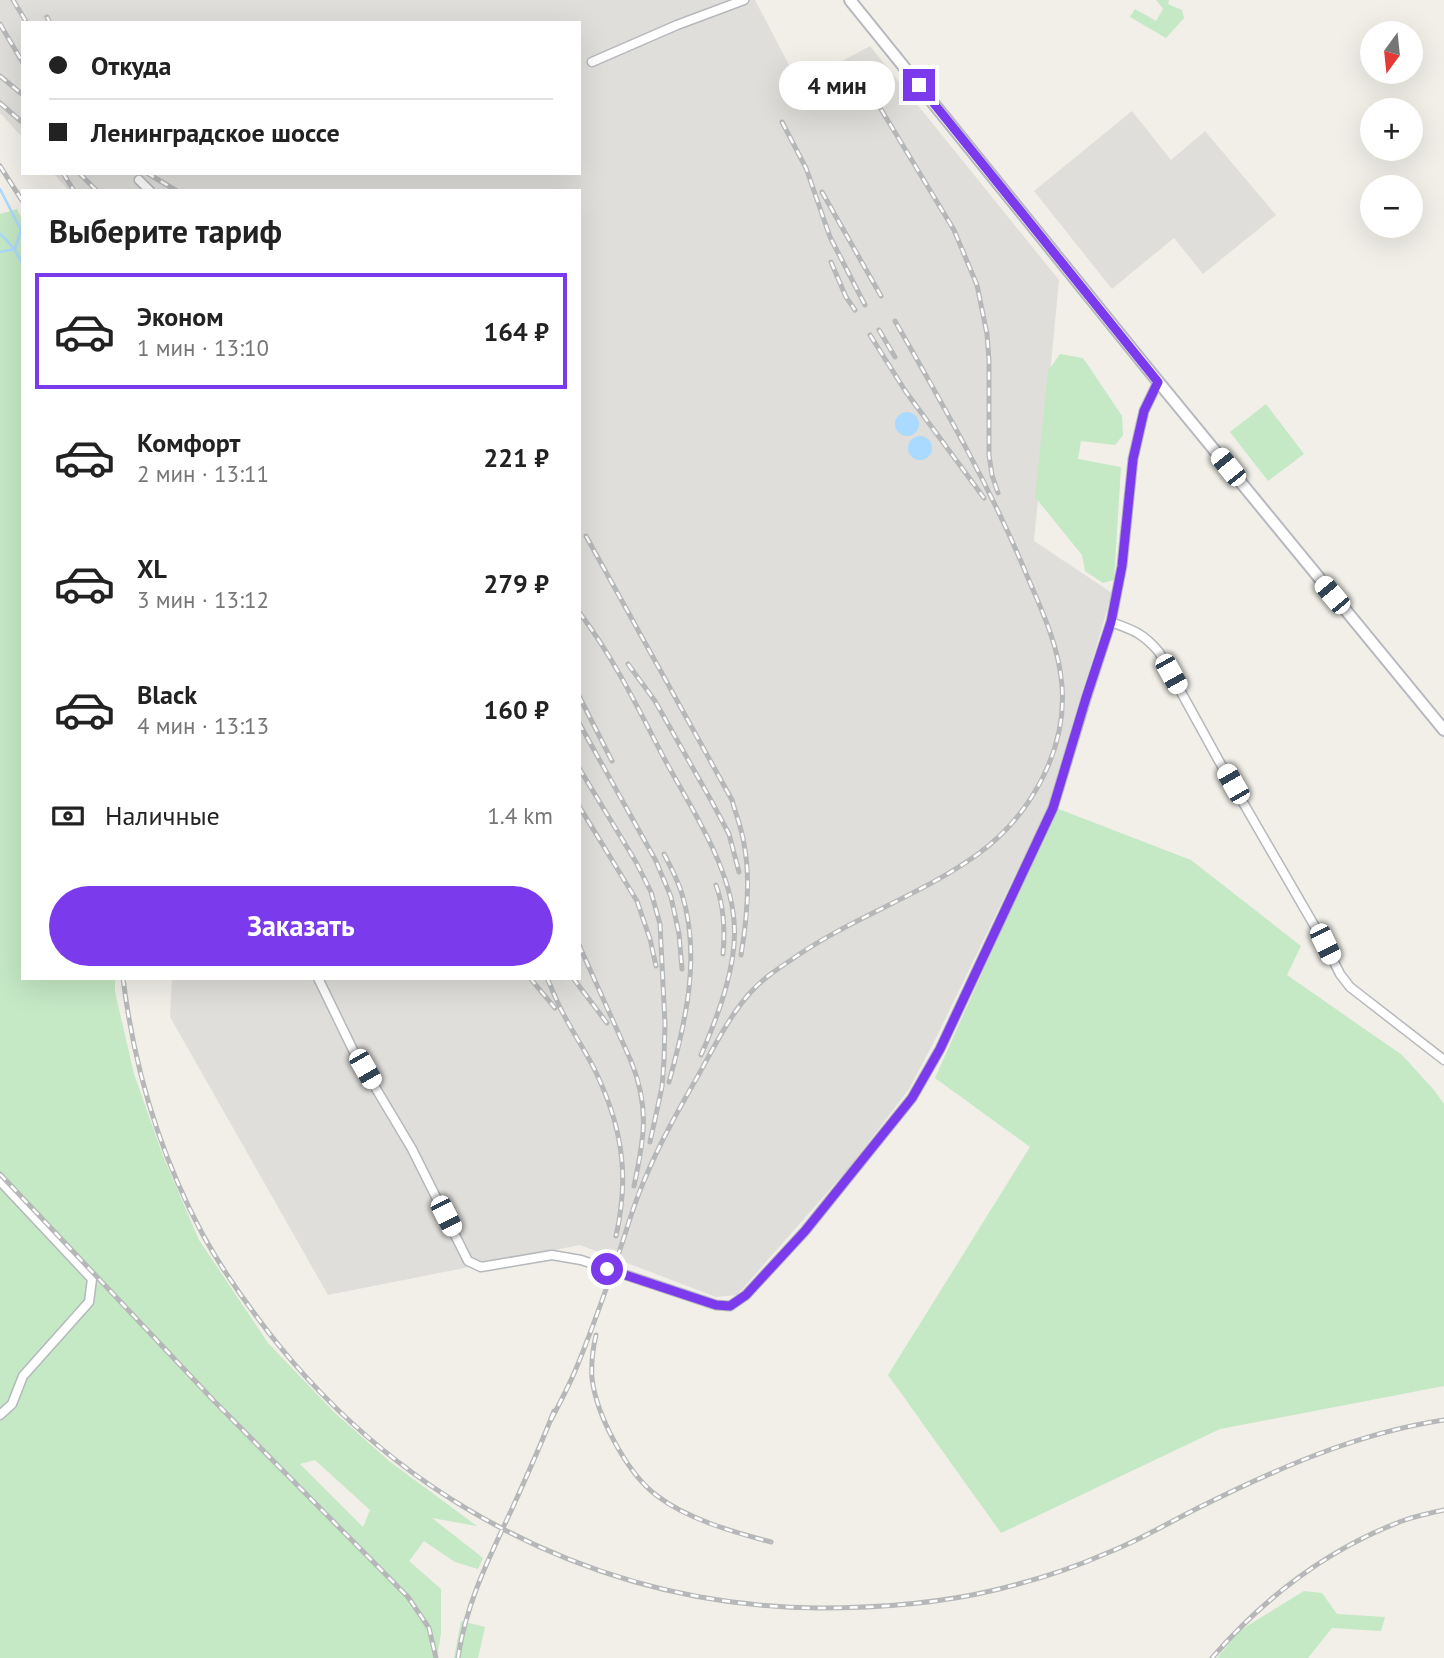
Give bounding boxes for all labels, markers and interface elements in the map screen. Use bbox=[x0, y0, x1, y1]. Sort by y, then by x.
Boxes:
north arrow bbox=[1360, 21, 1423, 84]
map controls bbox=[1360, 21, 1423, 238]
text: Откуда bbox=[91, 49, 171, 82]
callout: 4 мин bbox=[779, 60, 894, 110]
route end bbox=[903, 69, 935, 101]
text: 4 мин bbox=[807, 71, 867, 100]
button: + bbox=[1360, 98, 1423, 161]
text: Ленинградское шоссе bbox=[91, 116, 340, 149]
button: − bbox=[1360, 175, 1423, 238]
text: Выберите тариф bbox=[49, 210, 282, 252]
icon: car bbox=[53, 300, 116, 363]
text: Эконом bbox=[137, 300, 224, 333]
text: 164 ₽ bbox=[483, 315, 549, 348]
text: 1 мин · 13:10 bbox=[137, 333, 269, 362]
icon: car bbox=[53, 426, 116, 489]
text: Комфорт bbox=[137, 426, 240, 459]
text: 221 ₽ bbox=[483, 441, 549, 474]
car bbox=[1207, 444, 1250, 490]
text: 2 мин · 13:11 bbox=[137, 459, 269, 488]
icon: car bbox=[53, 552, 116, 615]
text: XL bbox=[137, 552, 167, 585]
text: 279 ₽ bbox=[483, 567, 549, 600]
car bbox=[1311, 572, 1354, 618]
text: 3 мин · 13:12 bbox=[137, 585, 269, 614]
car bbox=[1152, 651, 1191, 697]
icon: car bbox=[53, 678, 116, 741]
text: Black bbox=[137, 678, 197, 711]
text: 160 ₽ bbox=[483, 693, 549, 726]
text: 4 мин · 13:13 bbox=[137, 711, 269, 740]
car bbox=[1214, 761, 1253, 807]
icon: cash bbox=[49, 797, 87, 835]
text: Наличные bbox=[105, 799, 220, 832]
text: 1.4 km bbox=[487, 801, 553, 830]
button: Заказать bbox=[49, 886, 553, 966]
car bbox=[1307, 921, 1344, 967]
car bbox=[346, 1046, 385, 1092]
car bbox=[428, 1193, 465, 1239]
route start bbox=[591, 1253, 623, 1285]

